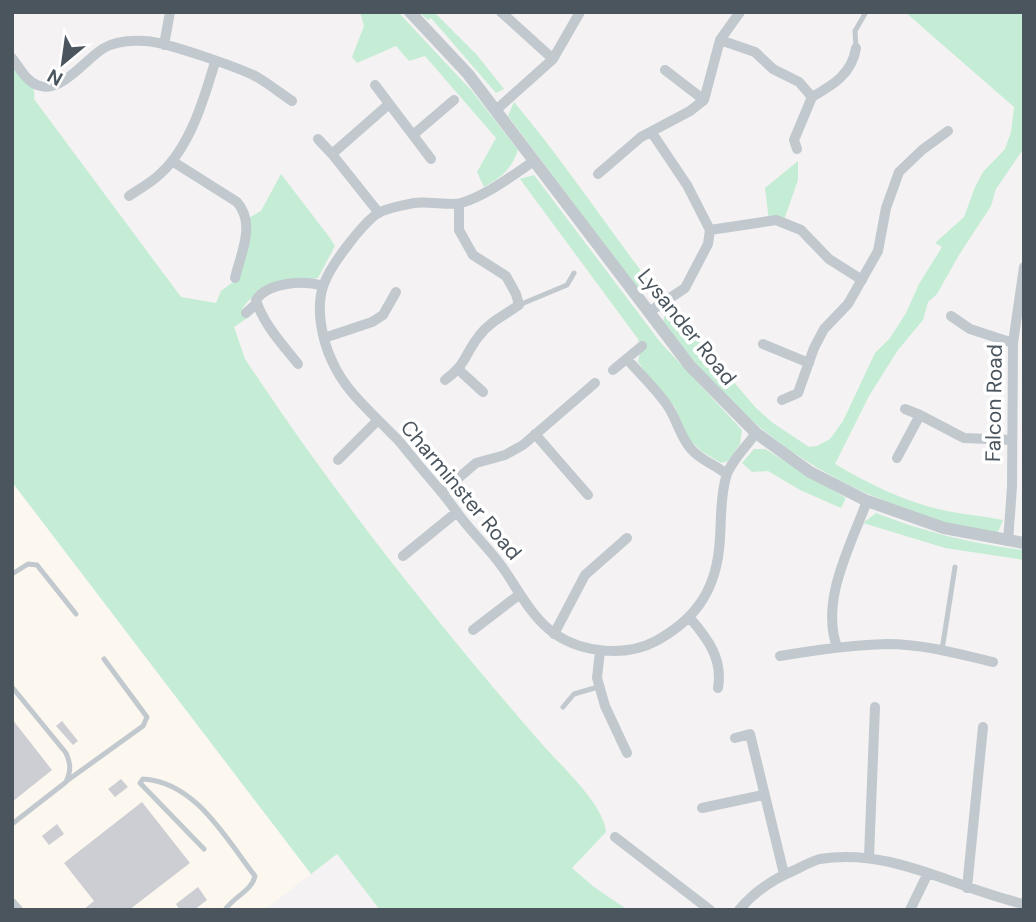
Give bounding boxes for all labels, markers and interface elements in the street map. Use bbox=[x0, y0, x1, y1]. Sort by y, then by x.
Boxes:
north arrow bbox=[28, 28, 98, 98]
text: N bbox=[43, 63, 67, 92]
street label: Lysander Road bbox=[631, 263, 743, 391]
street label: Falcon Road bbox=[979, 344, 1009, 462]
street label: Charminster Road bbox=[394, 414, 528, 566]

